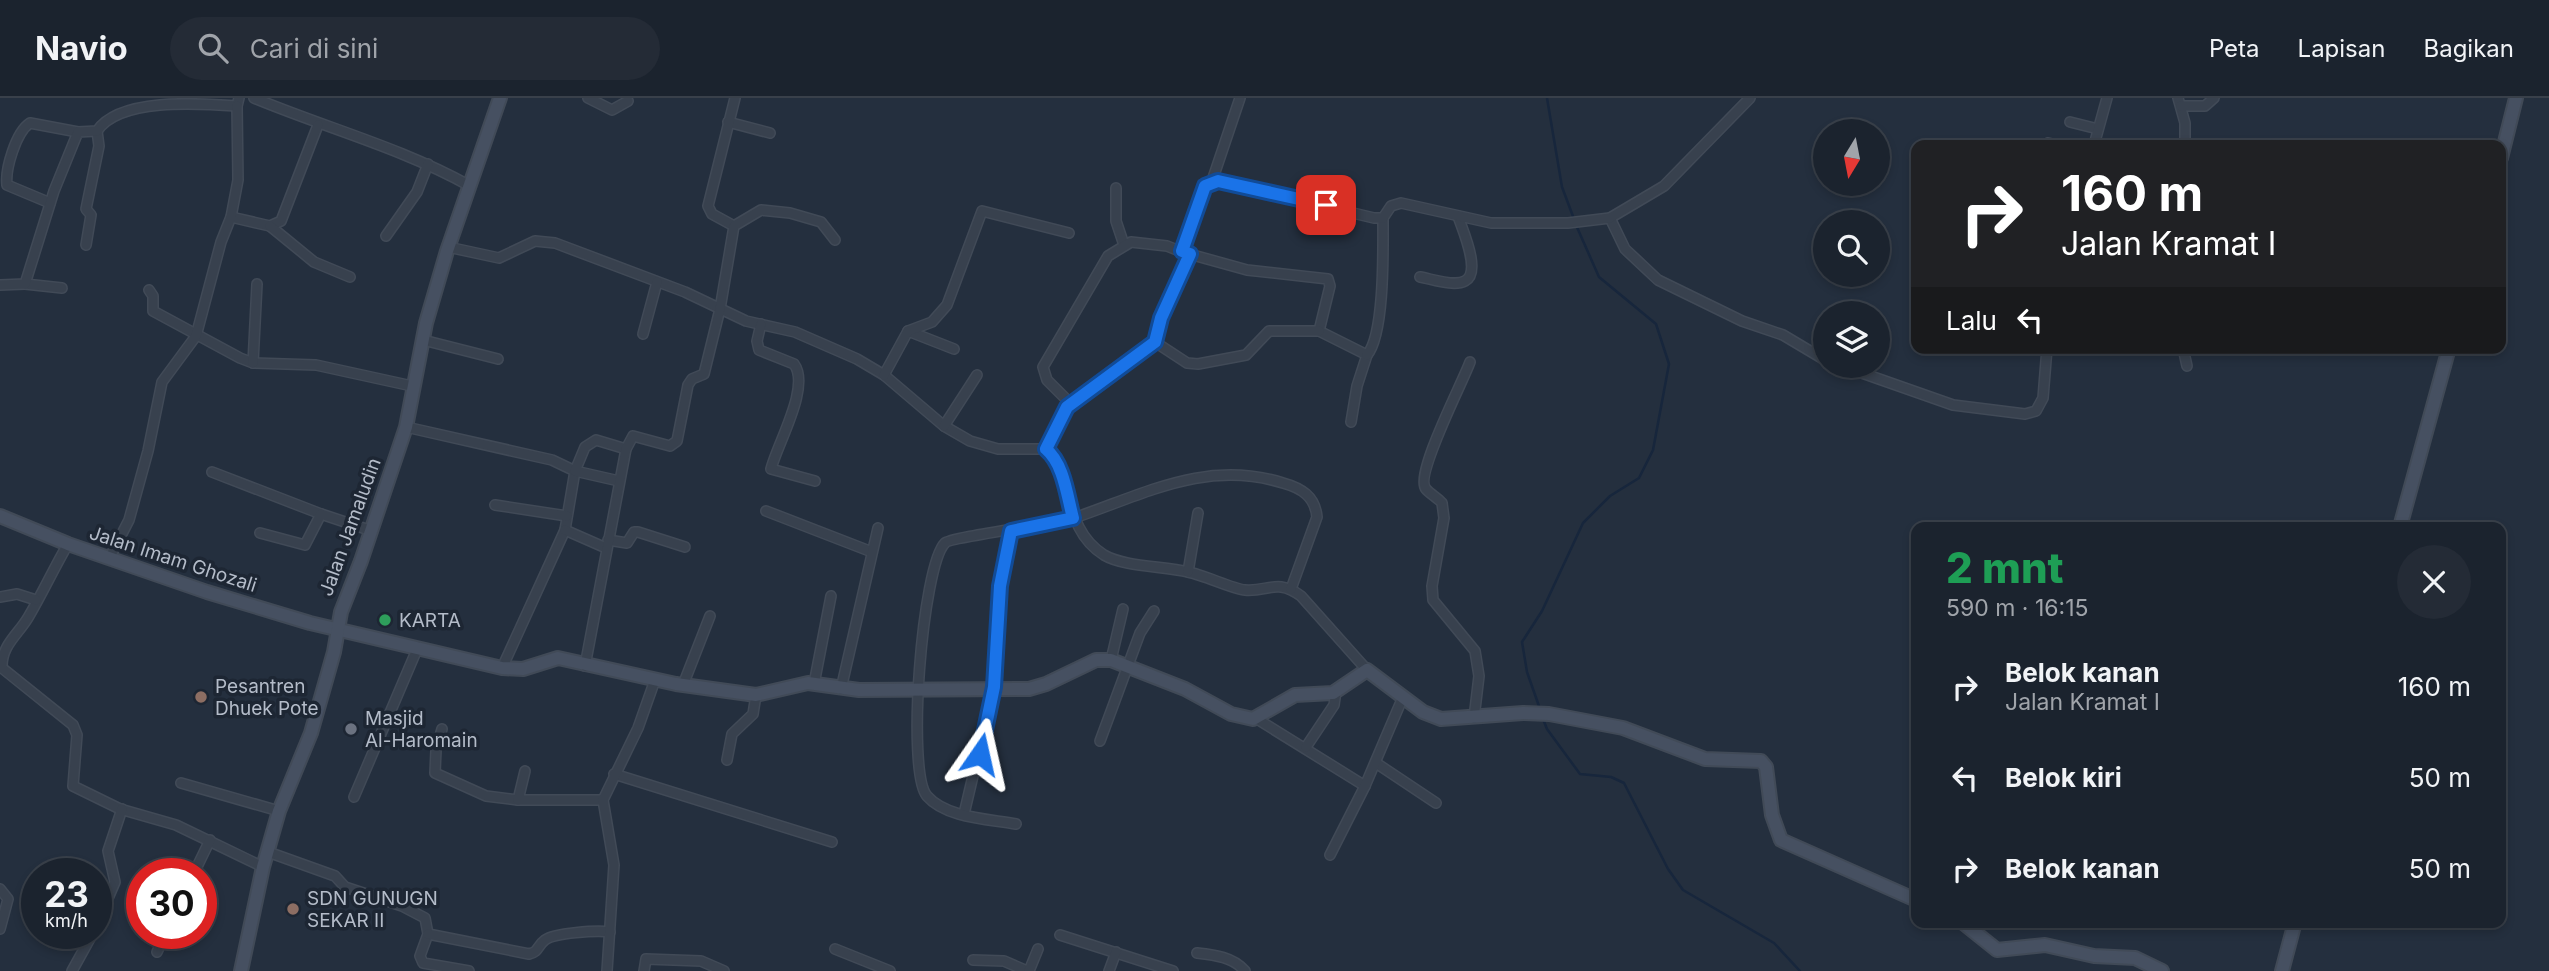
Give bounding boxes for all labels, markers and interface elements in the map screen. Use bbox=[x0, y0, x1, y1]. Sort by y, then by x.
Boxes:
search box bbox=[170, 17, 660, 80]
text: Navio bbox=[35, 28, 128, 68]
icon: search bbox=[194, 29, 232, 67]
text: Cari di sini bbox=[250, 33, 378, 64]
text: Peta bbox=[2209, 34, 2260, 63]
text: Lapisan bbox=[2298, 34, 2385, 63]
text: Bagikan bbox=[2423, 34, 2514, 63]
north arrow bbox=[1813, 119, 1890, 196]
map controls bbox=[1813, 119, 1890, 378]
text: 160 m bbox=[2061, 164, 2203, 223]
icon: right bbox=[1946, 168, 2037, 259]
pin bbox=[1296, 175, 1356, 235]
icon: arrive bbox=[1307, 186, 1345, 224]
button: search bbox=[1813, 210, 1890, 287]
text: Jalan Kramat I bbox=[2061, 224, 2276, 263]
button: layers bbox=[1813, 301, 1890, 378]
icon: left bbox=[2011, 301, 2049, 339]
text: Lalu bbox=[1946, 305, 1997, 336]
street label: Jalan Jamaludin bbox=[314, 455, 386, 599]
street label: Jalan Imam Ghozali bbox=[86, 521, 260, 597]
text: 2 mnt bbox=[1946, 542, 2064, 593]
button: close bbox=[2397, 545, 2471, 619]
text: 590 m · 16:15 bbox=[1946, 594, 2089, 622]
place label: KARTA bbox=[399, 609, 461, 632]
marker: KARTA bbox=[377, 612, 393, 628]
text: Belok kanan bbox=[2005, 657, 2160, 688]
icon: right bbox=[1946, 668, 1984, 706]
text: 160 m bbox=[2398, 671, 2471, 702]
place label: Pesantren Dhuek Pote bbox=[215, 675, 319, 720]
text: Jalan Kramat I bbox=[2005, 688, 2160, 716]
marker: Pesantren Dhuek Pote bbox=[193, 689, 209, 705]
place label: Masjid Al-Haromain bbox=[365, 707, 478, 752]
position arrow bbox=[943, 717, 1017, 791]
marker: Masjid Al-Haromain bbox=[343, 721, 359, 737]
icon: left bbox=[1946, 759, 1984, 797]
text: Belok kiri bbox=[2005, 762, 2122, 793]
text: 50 m bbox=[2409, 762, 2471, 793]
icon: right bbox=[1946, 850, 1984, 888]
text: Belok kanan bbox=[2005, 853, 2160, 884]
text: 50 m bbox=[2409, 853, 2471, 884]
speed limit sign: 30 bbox=[126, 858, 217, 949]
text: 23 bbox=[44, 873, 89, 915]
place label: SDN GUNUGN SEKAR II bbox=[307, 887, 438, 932]
marker: SDN GUNUGN SEKAR II bbox=[285, 901, 301, 917]
text: km/h bbox=[45, 910, 88, 931]

